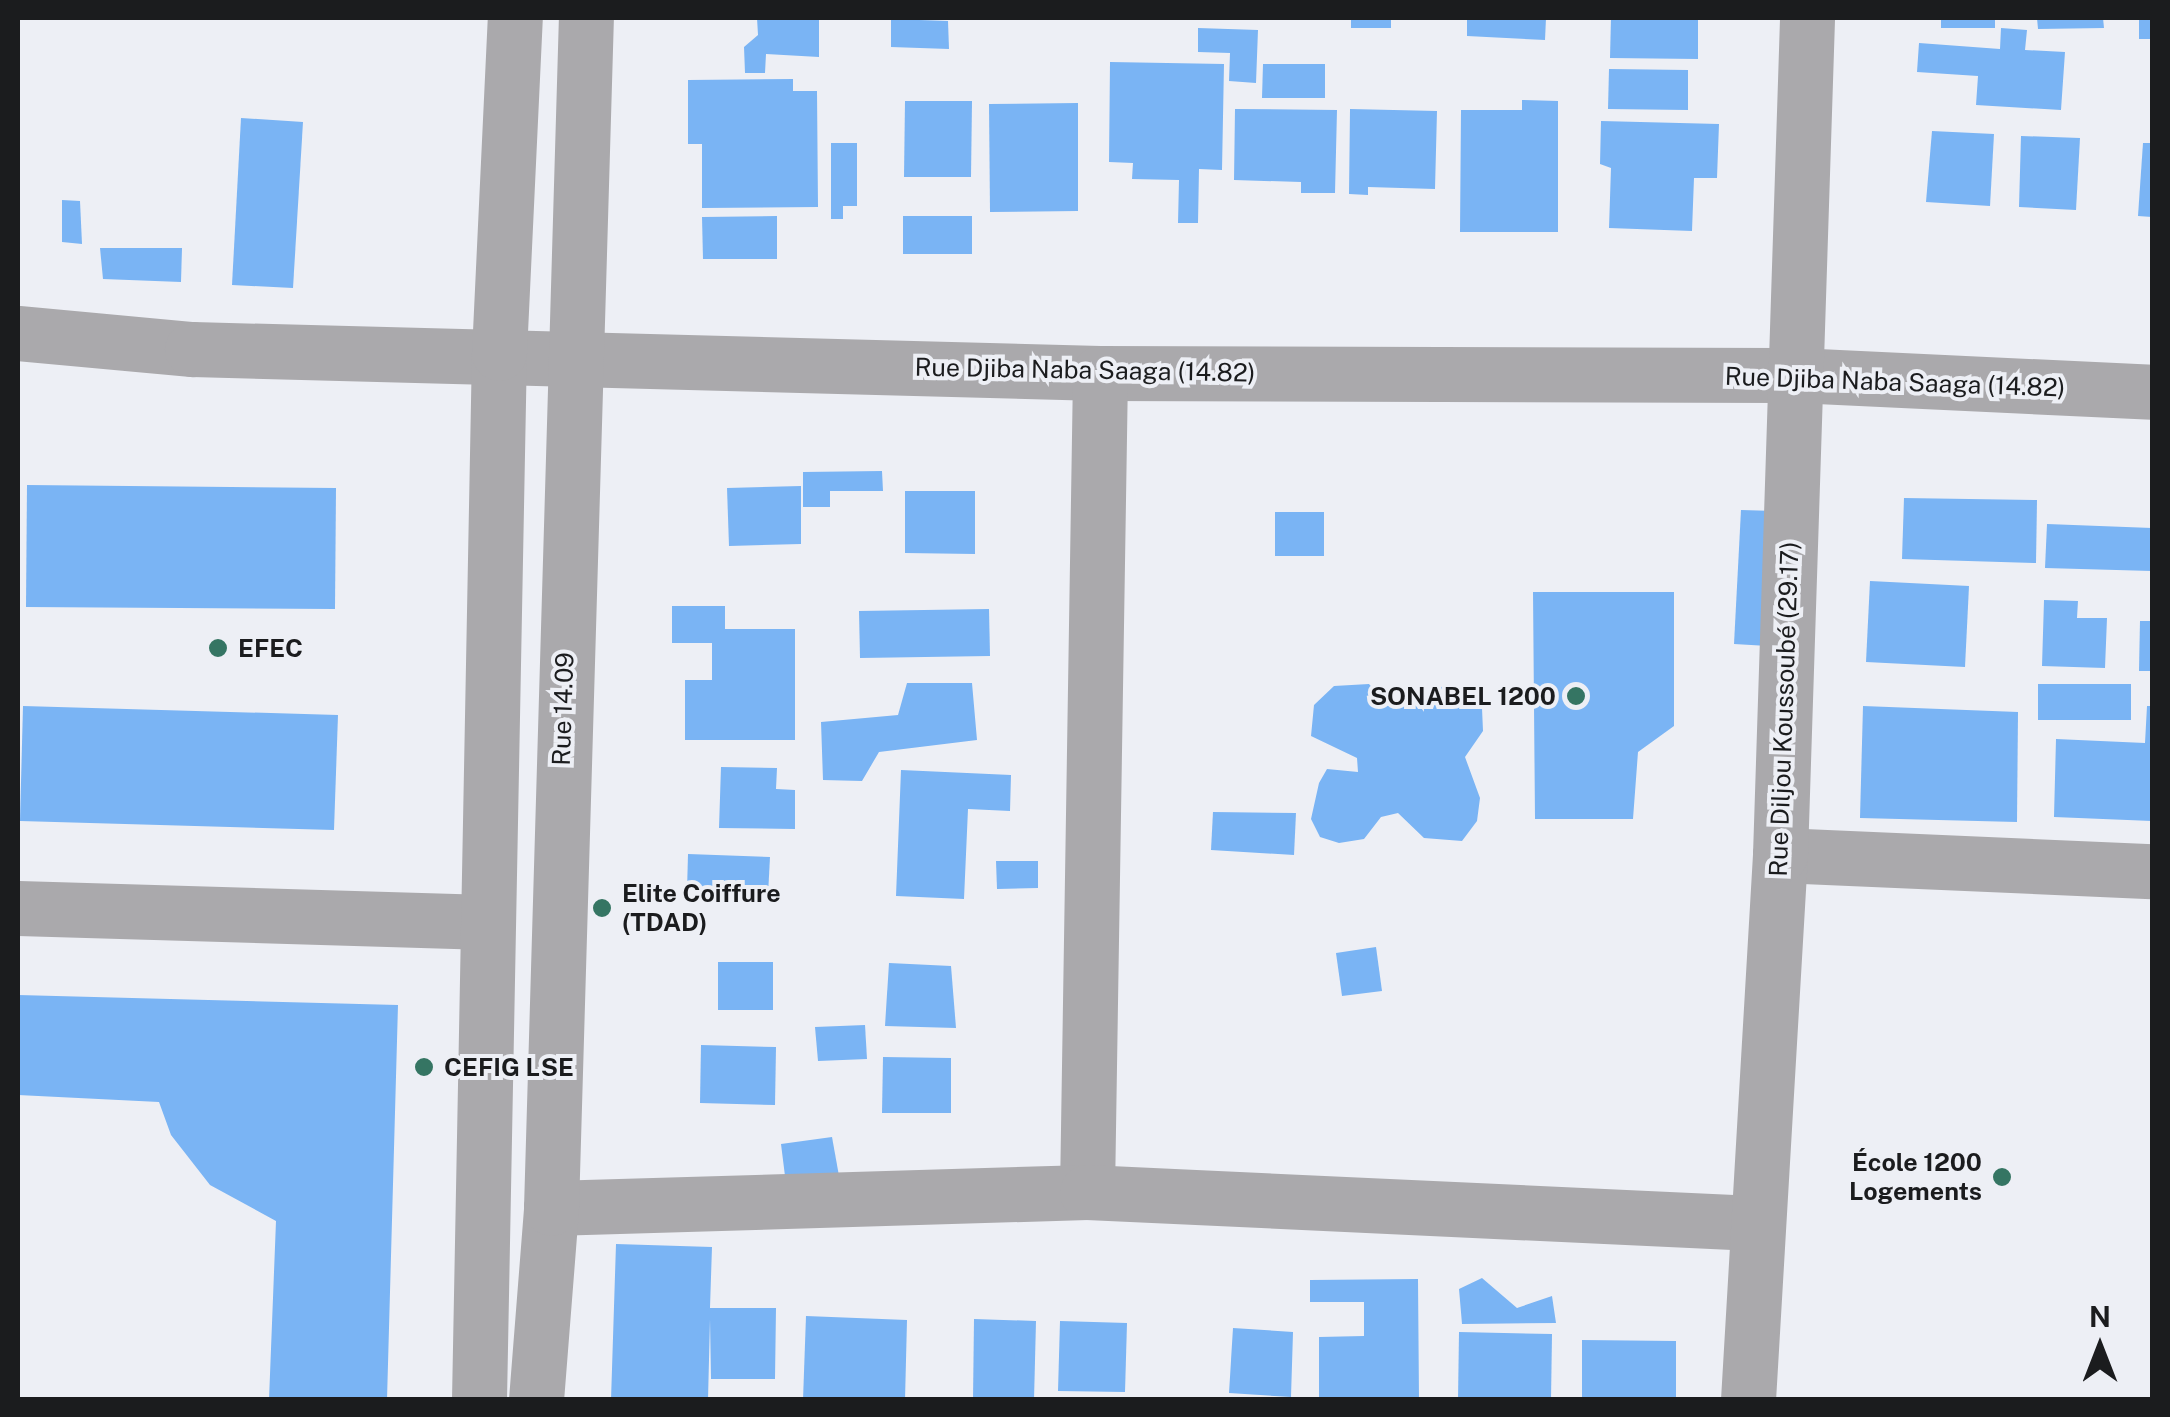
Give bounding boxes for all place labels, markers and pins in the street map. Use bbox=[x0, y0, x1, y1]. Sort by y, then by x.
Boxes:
place label: EFEC bbox=[238, 633, 303, 663]
marker: EFEC bbox=[207, 637, 229, 659]
place label: SONABEL 1200 bbox=[1370, 681, 1556, 711]
marker: SONABEL 1200 bbox=[1565, 685, 1587, 707]
place label: Elite Coiffure (TDAD) bbox=[622, 879, 781, 938]
marker: Elite Coiffure (TDAD) bbox=[591, 897, 613, 919]
place label: CEFIG LSE bbox=[444, 1052, 574, 1082]
marker: CEFIG LSE bbox=[413, 1056, 435, 1078]
place label: École 1200 Logements bbox=[1849, 1148, 1982, 1207]
marker: École 1200 Logements bbox=[1991, 1166, 2013, 1188]

